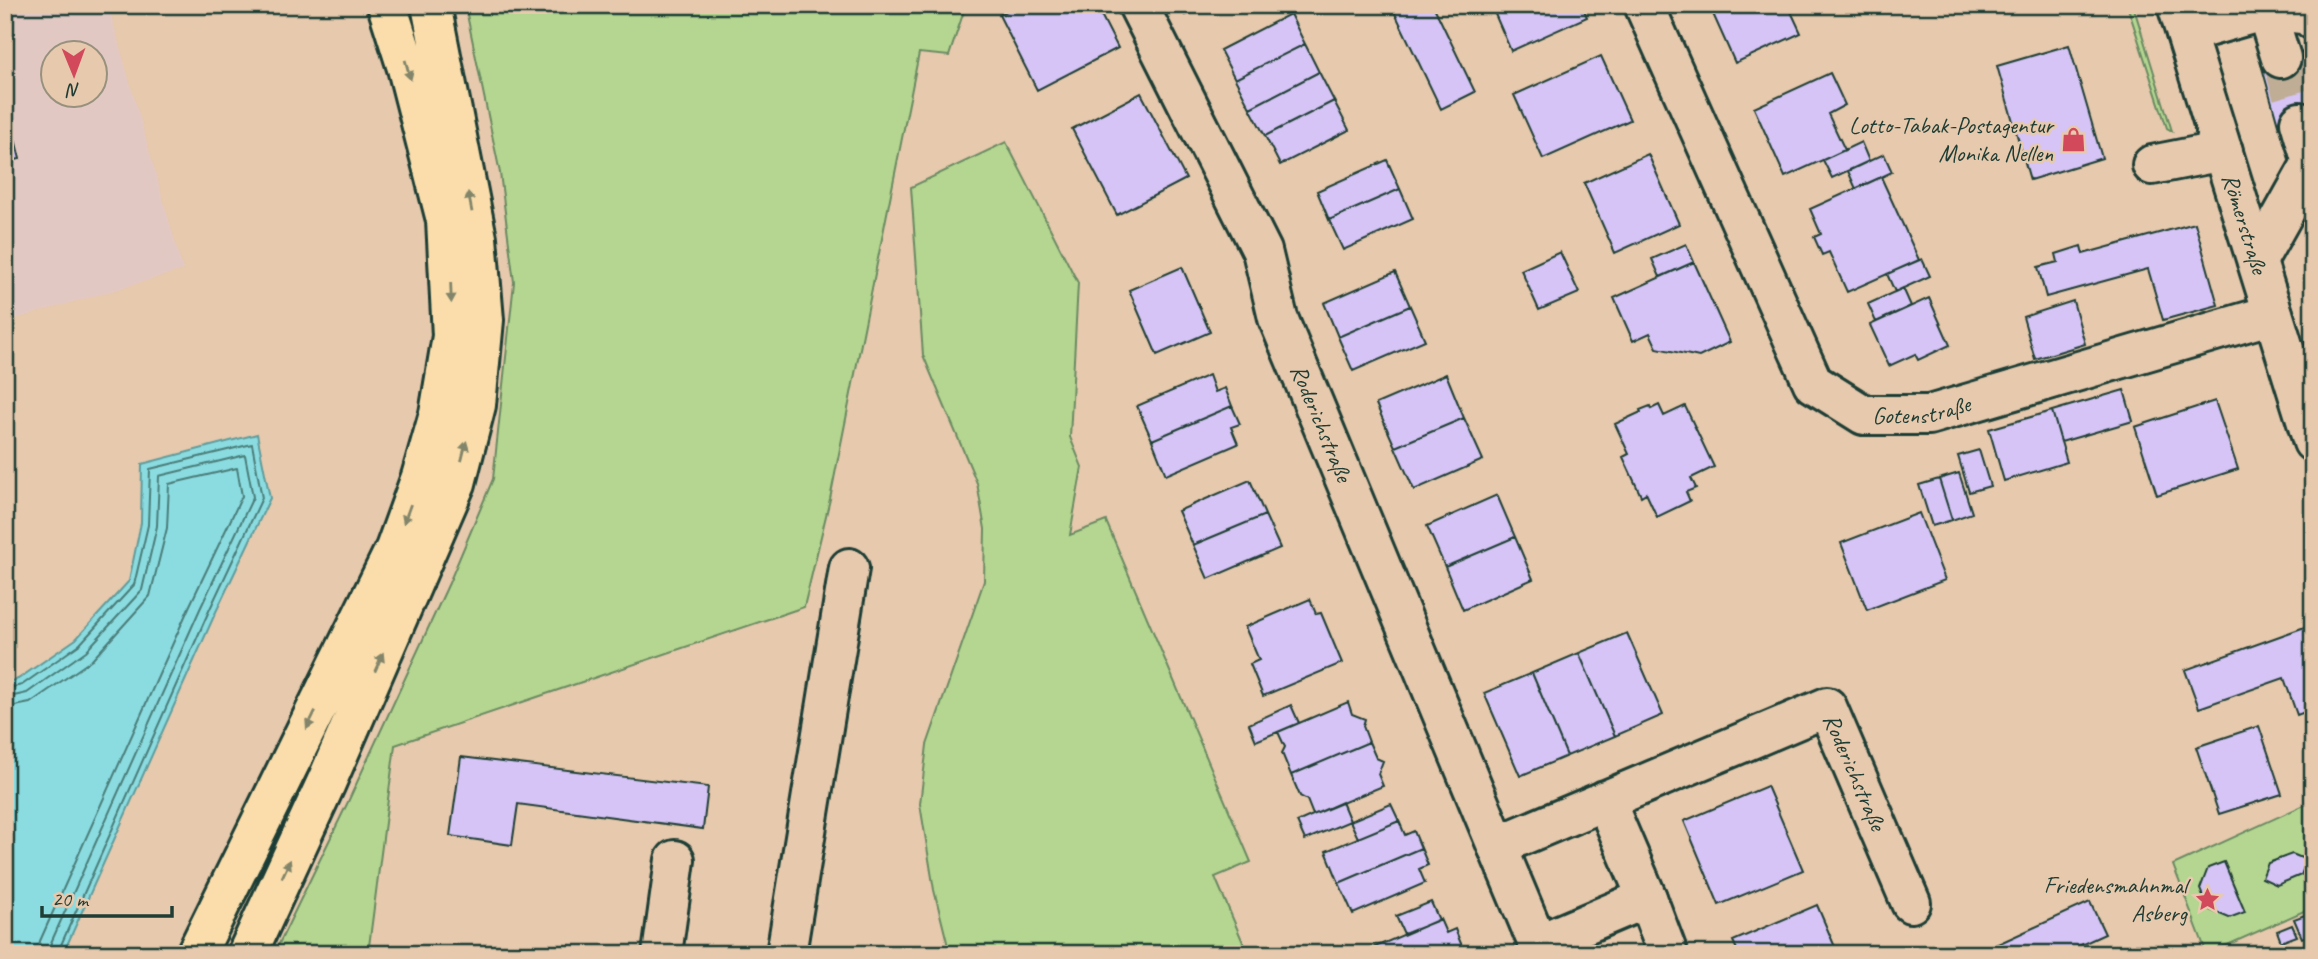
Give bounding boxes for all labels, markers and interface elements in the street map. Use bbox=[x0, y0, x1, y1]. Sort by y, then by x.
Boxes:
north arrow bbox=[38, 38, 108, 108]
one-way arrow bbox=[403, 60, 413, 81]
text: N bbox=[65, 78, 80, 102]
place label: Lotto-Tabak-Postagentur Monika Nellen bbox=[1849, 110, 2055, 168]
shop icon: Lotto-Tabak-Postagentur Monika Nellen bbox=[2059, 125, 2087, 153]
street label: Römerstraße bbox=[2215, 170, 2275, 279]
one-way arrow bbox=[464, 191, 475, 213]
one-way arrow bbox=[445, 282, 456, 304]
street label: Roderichstraße bbox=[1284, 360, 1360, 488]
street label: Gotenstraße bbox=[1872, 388, 1976, 430]
one-way arrow bbox=[460, 440, 470, 461]
one-way arrow bbox=[401, 504, 412, 525]
one-way arrow bbox=[374, 651, 385, 672]
street label: Roderichstraße bbox=[1817, 709, 1894, 837]
one-way arrow bbox=[305, 710, 316, 730]
one-way arrow bbox=[281, 859, 292, 880]
place label: Friedensmahnmal Asberg bbox=[2044, 870, 2191, 928]
scale bar bbox=[42, 875, 172, 919]
place icon: Friedensmahnmal Asberg bbox=[2193, 885, 2221, 913]
text: 20 m bbox=[52, 886, 90, 912]

